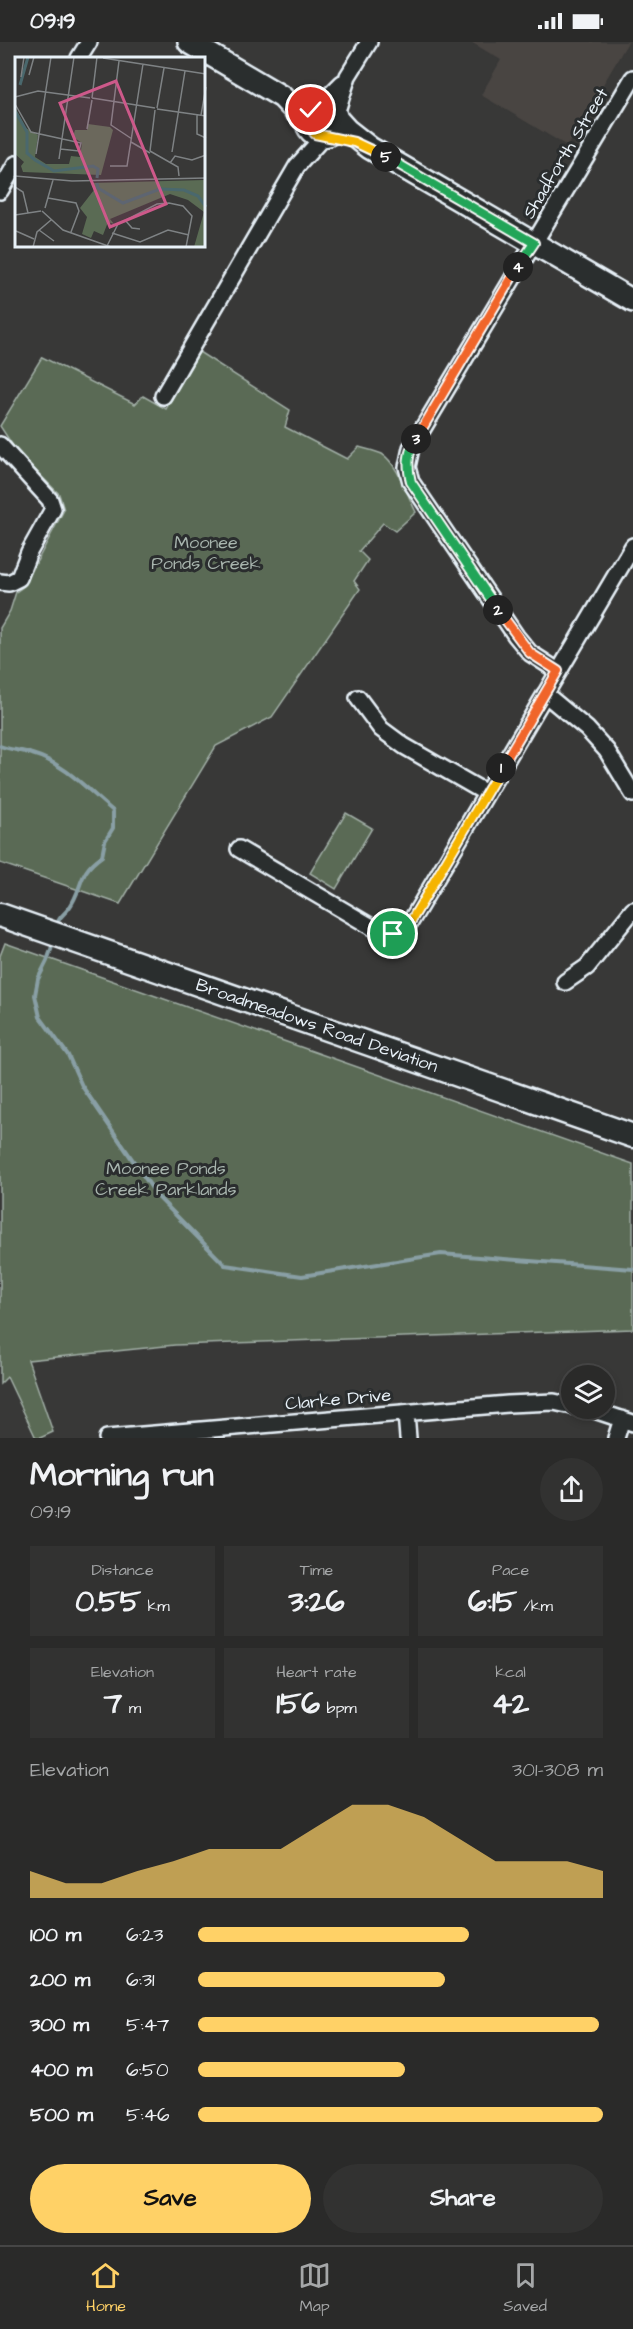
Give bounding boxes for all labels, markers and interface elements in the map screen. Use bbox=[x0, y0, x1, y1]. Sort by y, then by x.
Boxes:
text: 09:19 bbox=[30, 6, 75, 37]
inset map bbox=[15, 57, 206, 248]
street label: Shadforth Street bbox=[516, 83, 615, 223]
pin bbox=[285, 84, 336, 135]
icon: check bbox=[294, 93, 327, 126]
pin: 5 bbox=[371, 142, 401, 172]
text: 5 bbox=[380, 146, 392, 168]
pin: 4 bbox=[503, 252, 533, 282]
text: 4 bbox=[513, 256, 523, 278]
pin: 3 bbox=[401, 424, 431, 454]
text: 3 bbox=[412, 428, 420, 450]
park label: Moonee Ponds Creek bbox=[151, 530, 261, 576]
pin: 2 bbox=[483, 595, 513, 625]
text: 2 bbox=[493, 599, 503, 621]
pin: 1 bbox=[486, 753, 516, 783]
text: 1 bbox=[500, 757, 502, 779]
pin bbox=[367, 908, 418, 959]
icon: arrive bbox=[376, 917, 409, 950]
street label: Broadmeadows Road Deviation bbox=[192, 972, 441, 1079]
park label: Moonee Ponds Creek Parklands bbox=[95, 1156, 237, 1202]
map controls bbox=[561, 1365, 615, 1419]
button: layers bbox=[561, 1365, 615, 1419]
street label: Clarke Drive bbox=[284, 1382, 392, 1417]
text: Morning run bbox=[30, 1452, 214, 1498]
button: share bbox=[540, 1458, 603, 1521]
text: 09:19 bbox=[30, 1498, 71, 1526]
text: Distance bbox=[91, 1559, 154, 1581]
text: Time bbox=[300, 1559, 333, 1581]
text: Pace bbox=[492, 1559, 529, 1581]
text: 0.55 bbox=[75, 1581, 141, 1623]
text: 3:26 bbox=[288, 1581, 345, 1623]
text: 6:15 bbox=[468, 1581, 517, 1623]
text: km bbox=[141, 1595, 170, 1617]
text: /km bbox=[517, 1595, 553, 1617]
text: Elevation bbox=[91, 1661, 154, 1683]
text: Heart rate bbox=[276, 1661, 357, 1683]
text: kcal bbox=[495, 1661, 526, 1683]
text: 7 bbox=[104, 1683, 122, 1725]
text: 156 bbox=[276, 1683, 320, 1725]
text: 42 bbox=[492, 1683, 529, 1725]
text: m bbox=[122, 1697, 141, 1719]
text: bpm bbox=[320, 1697, 357, 1719]
text: Elevation bbox=[30, 1756, 109, 1784]
text: 301–308 m bbox=[512, 1756, 603, 1784]
text: 100 m bbox=[30, 1921, 81, 1949]
text: 6:23 bbox=[126, 1921, 164, 1949]
text: 200 m bbox=[30, 1966, 90, 1994]
text: 6:31 bbox=[126, 1966, 155, 1994]
text: 300 m bbox=[30, 2011, 89, 2039]
text: 5:47 bbox=[126, 2011, 169, 2039]
text: 400 m bbox=[30, 2056, 92, 2084]
text: 6:50 bbox=[126, 2056, 169, 2084]
text: 500 m bbox=[30, 2101, 93, 2129]
text: 5:46 bbox=[126, 2101, 170, 2129]
button: Save bbox=[30, 2164, 311, 2233]
button: Share bbox=[323, 2164, 603, 2233]
tab: Home bbox=[86, 2259, 126, 2317]
tab: Map bbox=[298, 2259, 331, 2317]
tab: Saved bbox=[503, 2259, 547, 2317]

